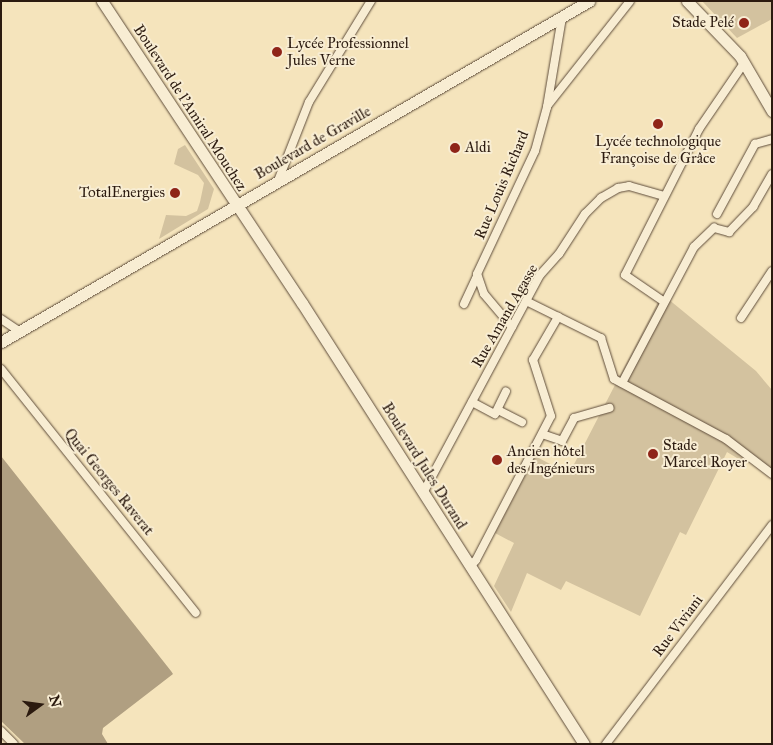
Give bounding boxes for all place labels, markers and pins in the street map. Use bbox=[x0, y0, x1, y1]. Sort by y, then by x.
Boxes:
place label: Stade Pelé bbox=[672, 14, 734, 32]
marker: Stade Pelé bbox=[738, 17, 750, 29]
place label: Lycée Professionnel Jules Verne bbox=[287, 34, 409, 69]
marker: Lycée Professionnel Jules Verne bbox=[271, 46, 283, 58]
marker: Lycée technologique Françoise de Grâce bbox=[652, 118, 664, 130]
place label: Lycée technologique Françoise de Grâce bbox=[595, 132, 721, 167]
place label: Aldi bbox=[465, 139, 491, 157]
marker: Aldi bbox=[449, 142, 461, 154]
place label: TotalEnergies bbox=[79, 184, 165, 202]
marker: TotalEnergies bbox=[169, 187, 181, 199]
place label: Stade Marcel Royer bbox=[663, 436, 747, 471]
place label: Ancien hôtel des Ingénieurs bbox=[507, 442, 595, 477]
marker: Stade Marcel Royer bbox=[647, 448, 659, 460]
marker: Ancien hôtel des Ingénieurs bbox=[491, 454, 503, 466]

